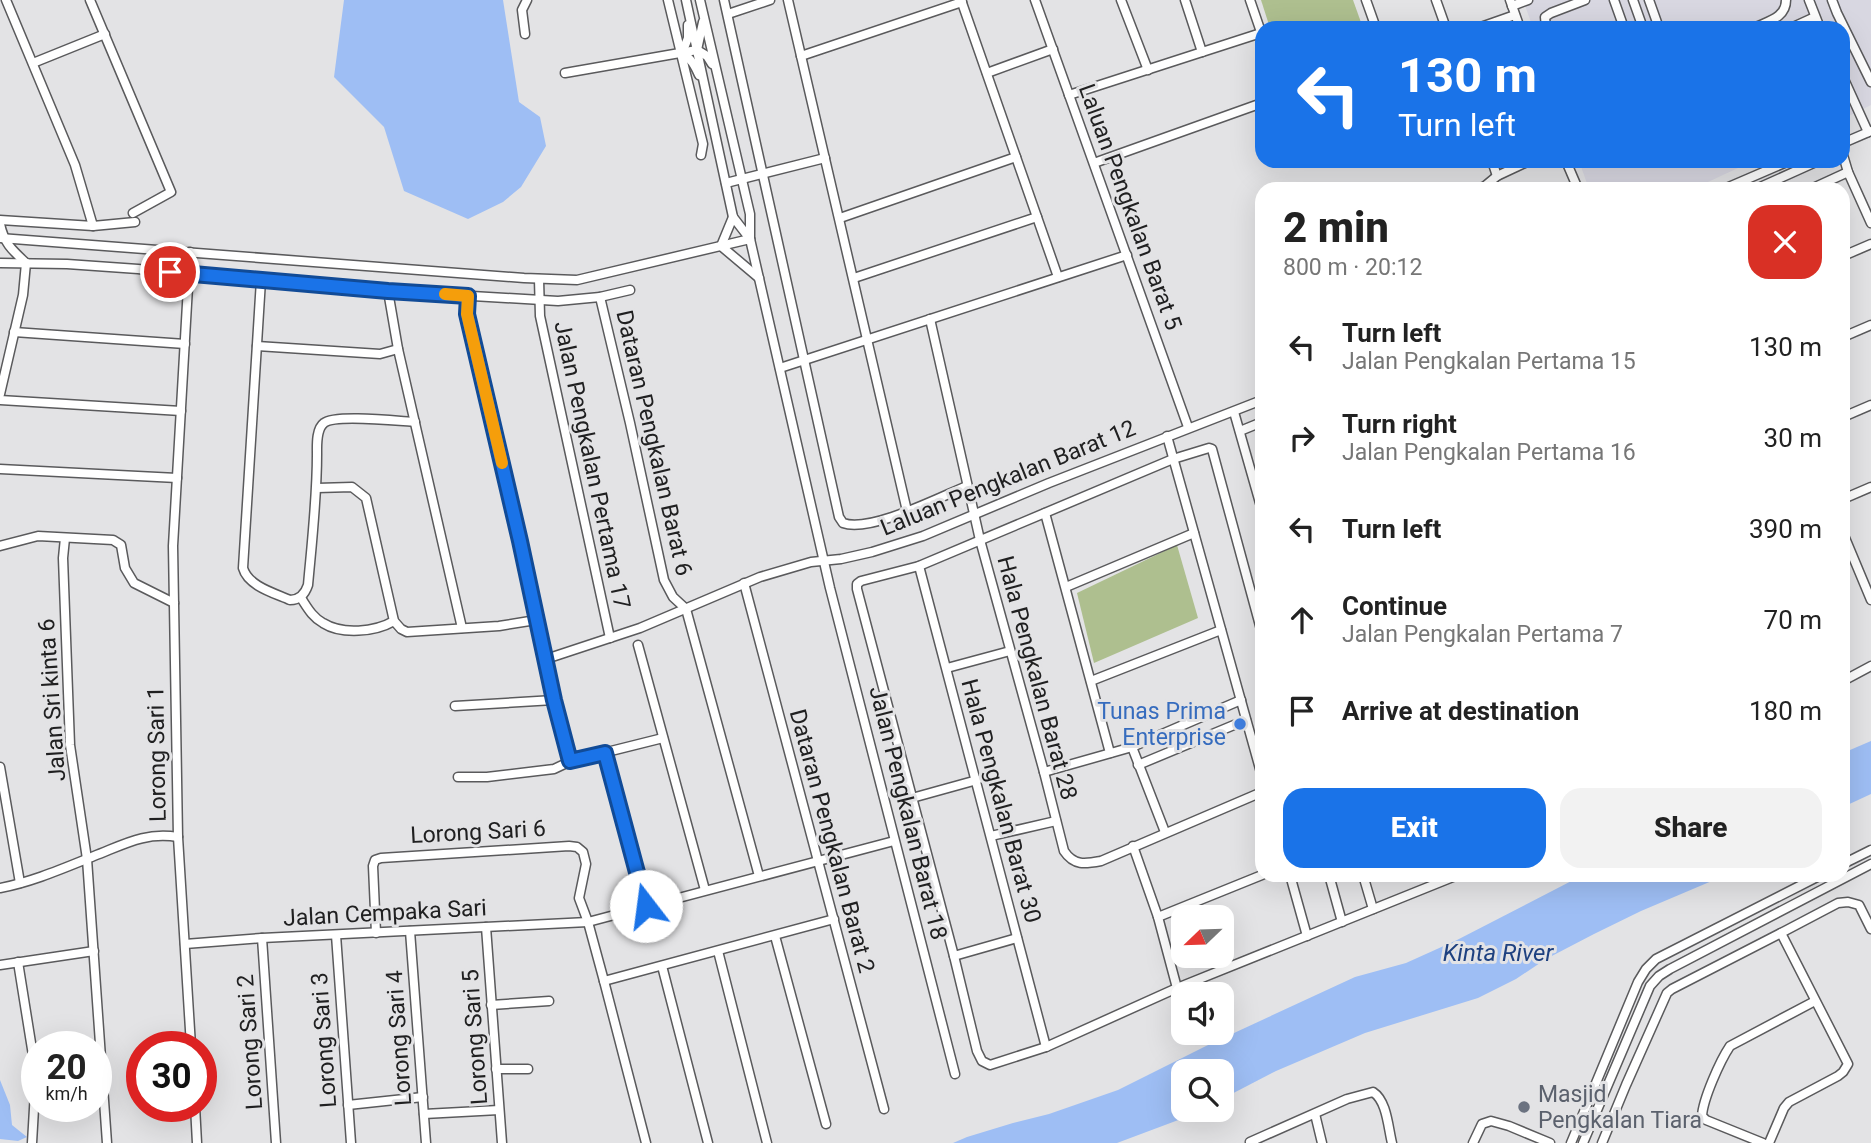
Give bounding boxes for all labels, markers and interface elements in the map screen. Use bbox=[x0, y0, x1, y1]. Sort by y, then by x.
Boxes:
text: 130 m bbox=[1398, 47, 1537, 104]
icon: left bbox=[1283, 49, 1374, 140]
street label: Laluan Pengkalan Barat 5 bbox=[1073, 80, 1187, 334]
text: Turn left bbox=[1398, 106, 1516, 144]
text: 2 min bbox=[1283, 203, 1389, 252]
button: close bbox=[1748, 205, 1822, 279]
pin bbox=[140, 242, 200, 302]
icon: arrive bbox=[151, 253, 189, 291]
text: 800 m · 20:12 bbox=[1283, 254, 1422, 281]
street label: Dataran Pengkalan Barat 6 bbox=[610, 308, 698, 578]
text: Turn left bbox=[1342, 318, 1441, 348]
street label: Jalan Pengkalan Pertama 17 bbox=[548, 319, 636, 611]
icon: left bbox=[1283, 328, 1321, 366]
text: 130 m bbox=[1749, 332, 1822, 362]
text: Jalan Pengkalan Pertama 15 bbox=[1342, 348, 1636, 375]
text: Turn right bbox=[1342, 409, 1457, 439]
street label: Laluan Pengkalan Barat 12 bbox=[877, 414, 1140, 542]
icon: right bbox=[1283, 419, 1321, 457]
text: 30 m bbox=[1764, 423, 1822, 453]
text: Jalan Pengkalan Pertama 16 bbox=[1342, 439, 1636, 466]
icon: left bbox=[1283, 510, 1321, 548]
text: Turn left bbox=[1342, 514, 1441, 544]
text: 390 m bbox=[1749, 514, 1822, 544]
street label: Hala Pengkalan Barat 28 bbox=[991, 553, 1083, 803]
text: Continue bbox=[1342, 591, 1447, 621]
icon: ahead bbox=[1283, 601, 1321, 639]
text: 70 m bbox=[1764, 605, 1822, 635]
street label: Jalan Sri kinta 6 bbox=[33, 618, 71, 782]
text: Jalan Pengkalan Pertama 7 bbox=[1342, 621, 1623, 648]
street label: Hala Pengkalan Barat 30 bbox=[955, 676, 1047, 926]
street label: Jalan Pengkalan Barat 18 bbox=[863, 683, 953, 943]
street label: Lorong Sari 1 bbox=[142, 686, 172, 822]
icon: arrive bbox=[1283, 692, 1321, 730]
text: Arrive at destination bbox=[1342, 696, 1579, 726]
text: 180 m bbox=[1749, 696, 1822, 726]
place label: Tunas Prima Enterprise bbox=[1097, 698, 1226, 751]
street label: Dataran Pengkalan Barat 2 bbox=[784, 706, 880, 976]
marker: Tunas Prima Enterprise bbox=[1232, 716, 1248, 732]
button: Exit bbox=[1283, 788, 1546, 868]
button: Share bbox=[1560, 788, 1822, 868]
street label: Lorong Sari 6 bbox=[410, 815, 546, 849]
position arrow bbox=[609, 869, 683, 943]
street label: Jalan Cempaka Sari bbox=[282, 894, 488, 932]
north arrow bbox=[1171, 905, 1234, 968]
map controls bbox=[1171, 905, 1234, 1122]
water label: Kinta River bbox=[1443, 939, 1554, 967]
street label: Lorong Sari 5 bbox=[457, 968, 493, 1106]
street label: Lorong Sari 4 bbox=[381, 969, 417, 1107]
street label: Lorong Sari 3 bbox=[306, 971, 342, 1109]
street label: Lorong Sari 2 bbox=[232, 973, 268, 1111]
button: sound bbox=[1171, 982, 1234, 1045]
speed limit sign: 30 bbox=[126, 1031, 217, 1122]
text: 20 bbox=[46, 1047, 87, 1088]
button: search bbox=[1171, 1059, 1234, 1122]
place label: Masjid Pengkalan Tiara bbox=[1538, 1081, 1702, 1134]
text: km/h bbox=[45, 1083, 88, 1104]
marker: Masjid Pengkalan Tiara bbox=[1516, 1099, 1532, 1115]

